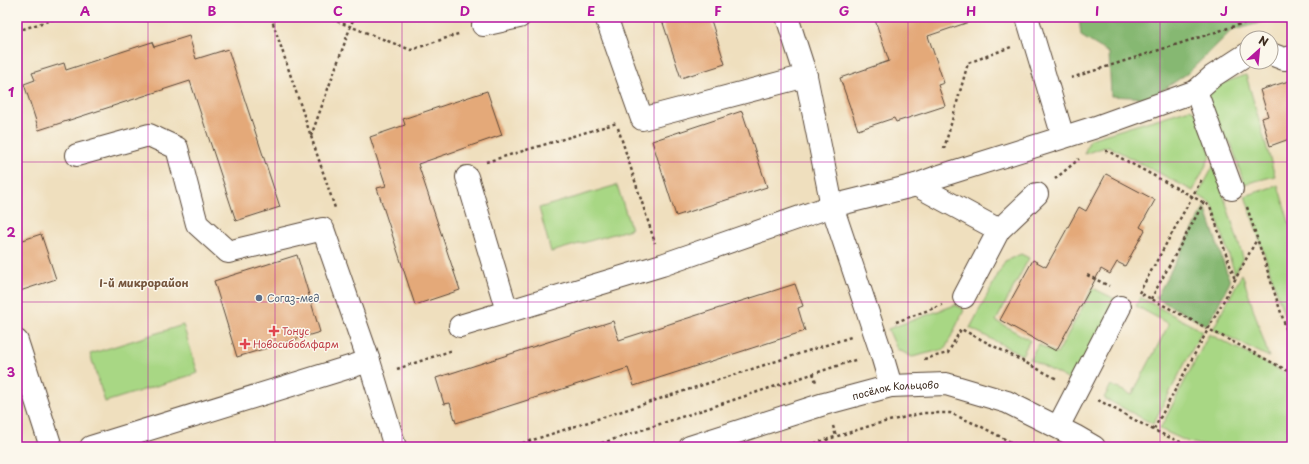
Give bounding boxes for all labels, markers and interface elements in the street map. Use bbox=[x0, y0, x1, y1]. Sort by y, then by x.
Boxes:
text: A bbox=[80, 1, 90, 20]
text: B bbox=[208, 1, 217, 20]
text: C bbox=[333, 1, 343, 20]
text: D bbox=[460, 1, 470, 20]
text: E bbox=[587, 1, 595, 20]
text: F bbox=[714, 1, 722, 20]
text: G bbox=[839, 1, 849, 20]
text: H bbox=[966, 1, 976, 20]
text: I bbox=[1095, 1, 1099, 20]
text: J bbox=[1220, 1, 1228, 20]
north arrow bbox=[1239, 30, 1279, 70]
text: N bbox=[1256, 31, 1272, 50]
text: 1 bbox=[8, 82, 14, 101]
text: 2 bbox=[6, 222, 16, 241]
district label: I-й микрорайон bbox=[99, 274, 189, 291]
place label: Согаз-мед bbox=[267, 290, 319, 305]
marker: Согаз-мед bbox=[254, 293, 264, 303]
place label: Тонус bbox=[282, 323, 309, 338]
marker: Тонус bbox=[269, 326, 279, 336]
place label: Новосибоблфарм bbox=[253, 336, 339, 351]
marker: Новосибоблфарм bbox=[240, 339, 250, 349]
text: 3 bbox=[7, 362, 16, 381]
street label: посёлок Кольцово bbox=[850, 376, 939, 403]

